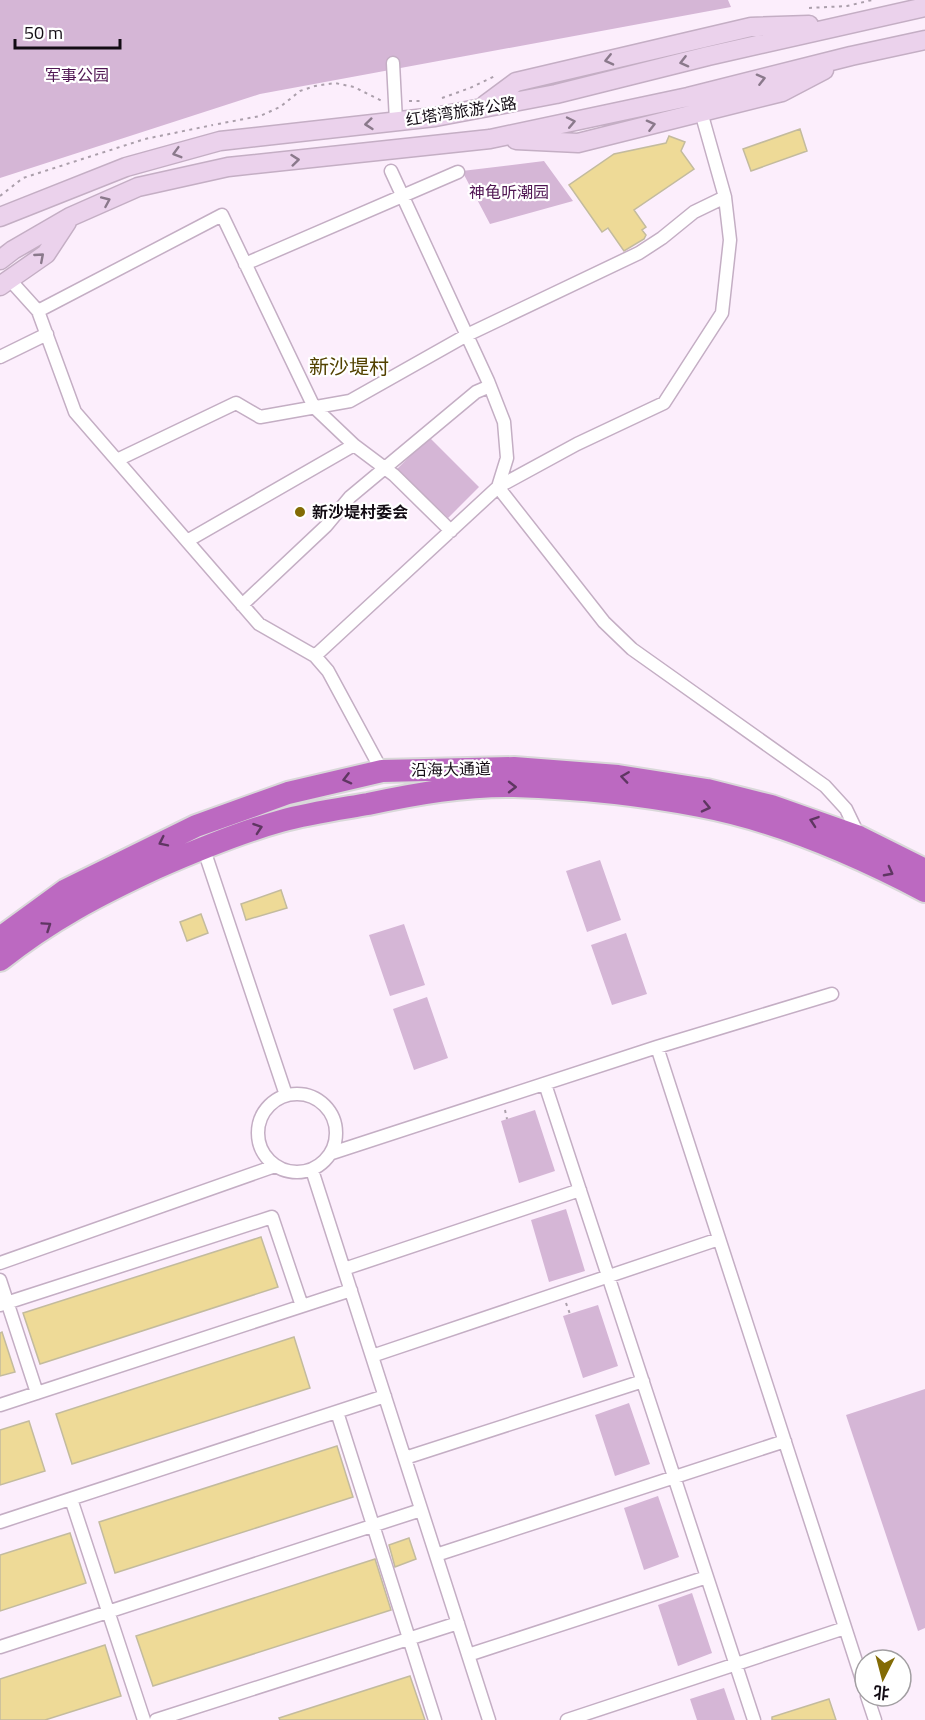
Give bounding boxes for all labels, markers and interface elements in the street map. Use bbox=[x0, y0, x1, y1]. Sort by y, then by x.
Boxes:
scale bar bbox=[15, 12, 120, 50]
text: 50 m bbox=[24, 19, 63, 46]
one-way arrow bbox=[604, 53, 614, 66]
one-way arrow bbox=[679, 55, 689, 68]
park label: 军事公园 bbox=[45, 63, 109, 87]
one-way arrow bbox=[756, 73, 766, 86]
street label: 红塔湾旅游公路 bbox=[404, 90, 518, 132]
one-way arrow bbox=[566, 116, 576, 129]
one-way arrow bbox=[365, 117, 374, 130]
one-way arrow bbox=[646, 119, 656, 132]
one-way arrow bbox=[172, 145, 182, 158]
one-way arrow bbox=[291, 154, 300, 167]
park label: 神龟听潮园 bbox=[469, 180, 549, 204]
one-way arrow bbox=[99, 197, 110, 209]
one-way arrow bbox=[33, 253, 44, 264]
district label: 新沙堤村 bbox=[309, 351, 389, 382]
place label: 新沙堤村委会 bbox=[312, 500, 408, 524]
marker: 新沙堤村委会 bbox=[293, 505, 307, 519]
street label: 沿海大通道 bbox=[411, 756, 491, 782]
one-way arrow bbox=[620, 771, 630, 784]
one-way arrow bbox=[342, 772, 352, 785]
one-way arrow bbox=[508, 781, 517, 793]
one-way arrow bbox=[700, 800, 710, 813]
one-way arrow bbox=[809, 816, 820, 828]
one-way arrow bbox=[252, 823, 263, 836]
one-way arrow bbox=[158, 834, 169, 846]
one-way arrow bbox=[883, 865, 893, 876]
one-way arrow bbox=[40, 922, 51, 933]
north arrow bbox=[853, 1648, 913, 1708]
text: 北 bbox=[872, 1680, 891, 1706]

